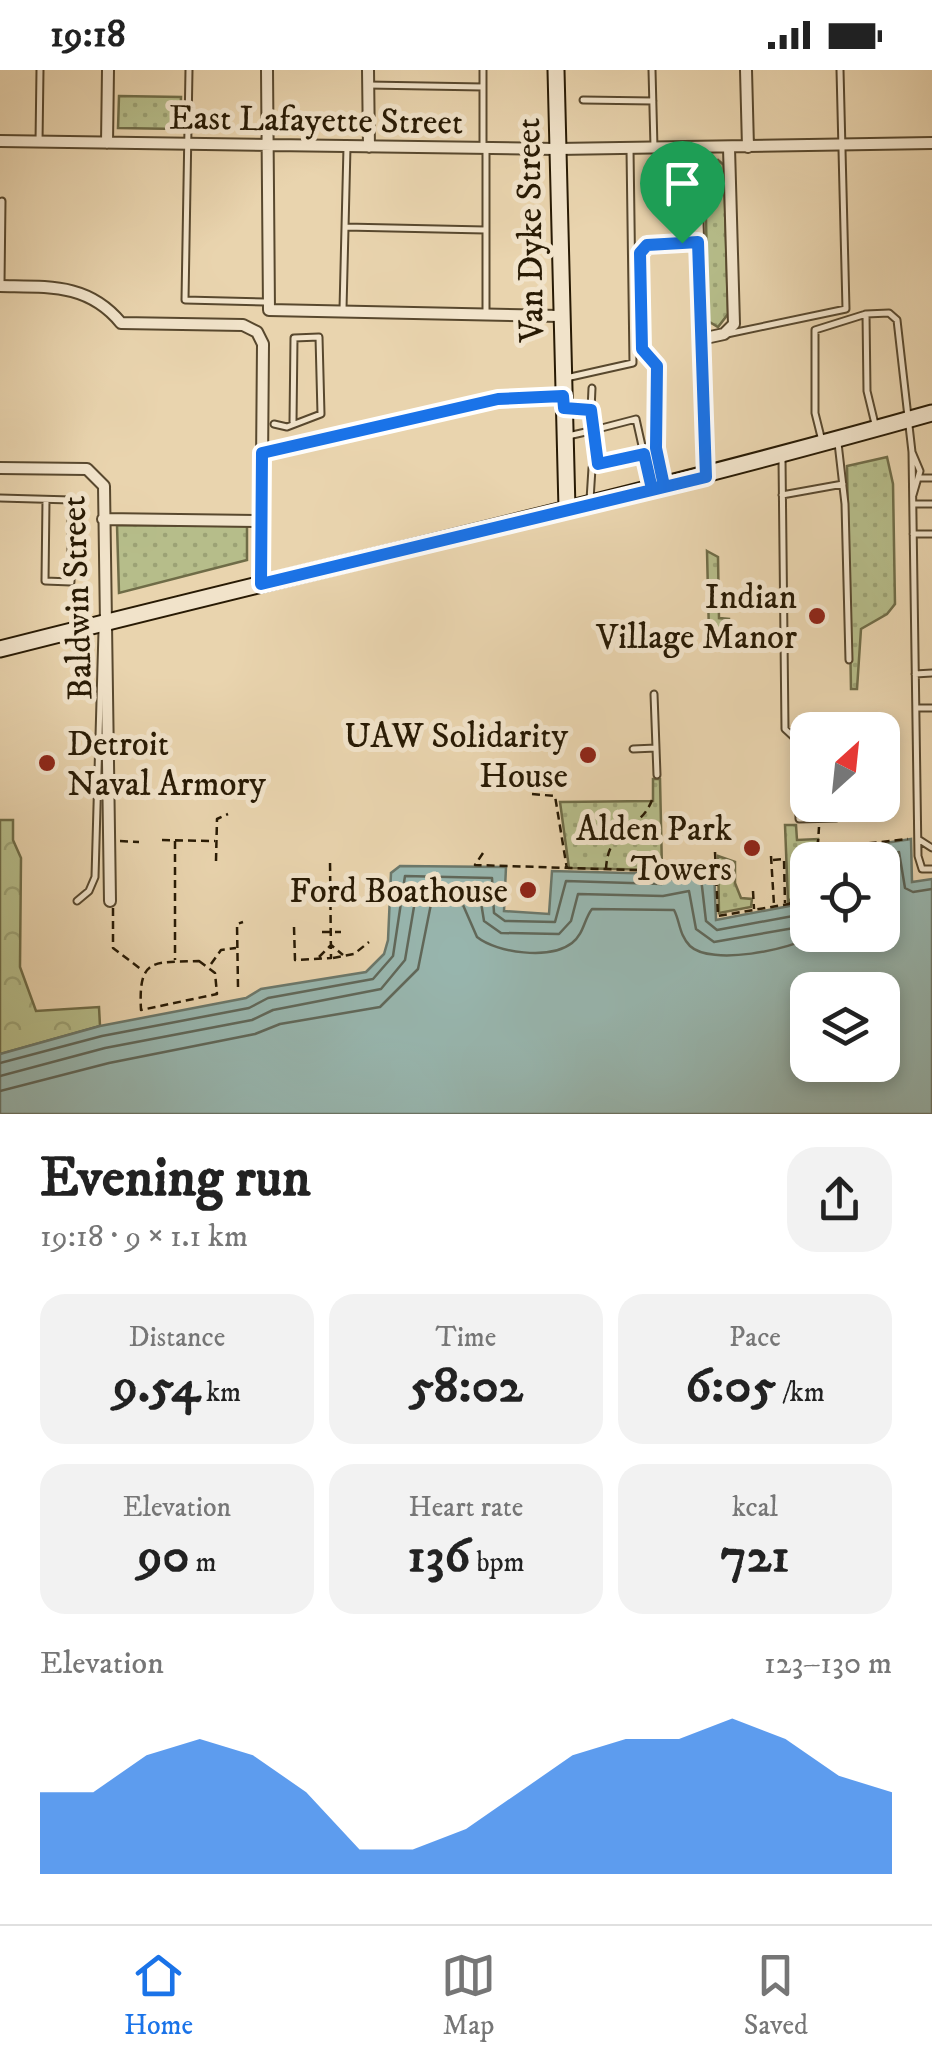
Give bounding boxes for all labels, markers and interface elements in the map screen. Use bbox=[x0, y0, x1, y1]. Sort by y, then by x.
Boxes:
text: 19:18 bbox=[50, 11, 126, 59]
street label: East Lafayette Street bbox=[168, 96, 463, 146]
street label: Van Dyke Street bbox=[507, 117, 555, 344]
pin bbox=[640, 141, 725, 244]
icon: arrive bbox=[655, 156, 710, 211]
street label: Baldwin Street bbox=[52, 495, 104, 701]
place label: Indian Village Manor bbox=[595, 576, 797, 660]
marker: Indian Village Manor bbox=[806, 605, 828, 627]
north arrow bbox=[790, 712, 900, 822]
map controls bbox=[790, 712, 900, 1082]
place label: UAW Solidarity House bbox=[344, 715, 568, 799]
place label: Detroit Naval Armory bbox=[67, 723, 266, 807]
marker: UAW Solidarity House bbox=[577, 744, 599, 766]
marker: Detroit Naval Armory bbox=[36, 752, 58, 774]
place label: Alden Park Towers bbox=[576, 808, 732, 892]
marker: Alden Park Towers bbox=[741, 837, 763, 859]
button: locate bbox=[790, 842, 900, 952]
place label: Ford Boathouse bbox=[289, 870, 508, 914]
marker: Ford Boathouse bbox=[517, 879, 539, 901]
button: layers bbox=[790, 972, 900, 1082]
text: Evening run bbox=[40, 1145, 311, 1214]
button: share bbox=[787, 1147, 892, 1252]
text: 19:18 · 9 × 1.1 km bbox=[40, 1217, 248, 1257]
text: Distance bbox=[129, 1320, 225, 1355]
text: Time bbox=[436, 1320, 496, 1355]
text: Pace bbox=[729, 1320, 781, 1355]
text: 9.54 bbox=[113, 1355, 200, 1418]
text: 58:02 bbox=[409, 1355, 523, 1418]
text: 6:05 bbox=[685, 1355, 776, 1418]
text: km bbox=[200, 1375, 241, 1410]
text: /km bbox=[776, 1375, 825, 1410]
text: Elevation bbox=[123, 1490, 231, 1525]
text: Heart rate bbox=[409, 1490, 523, 1525]
text: kcal bbox=[732, 1490, 778, 1525]
text: 90 bbox=[138, 1525, 189, 1588]
text: 136 bbox=[407, 1525, 470, 1588]
text: 721 bbox=[720, 1525, 790, 1588]
text: m bbox=[189, 1545, 216, 1580]
text: bpm bbox=[470, 1545, 525, 1580]
text: Elevation bbox=[40, 1644, 164, 1684]
text: 123–130 m bbox=[764, 1644, 892, 1684]
tab: Home bbox=[124, 1948, 193, 2043]
tab: Map bbox=[441, 1948, 496, 2043]
tab: Saved bbox=[744, 1948, 808, 2043]

